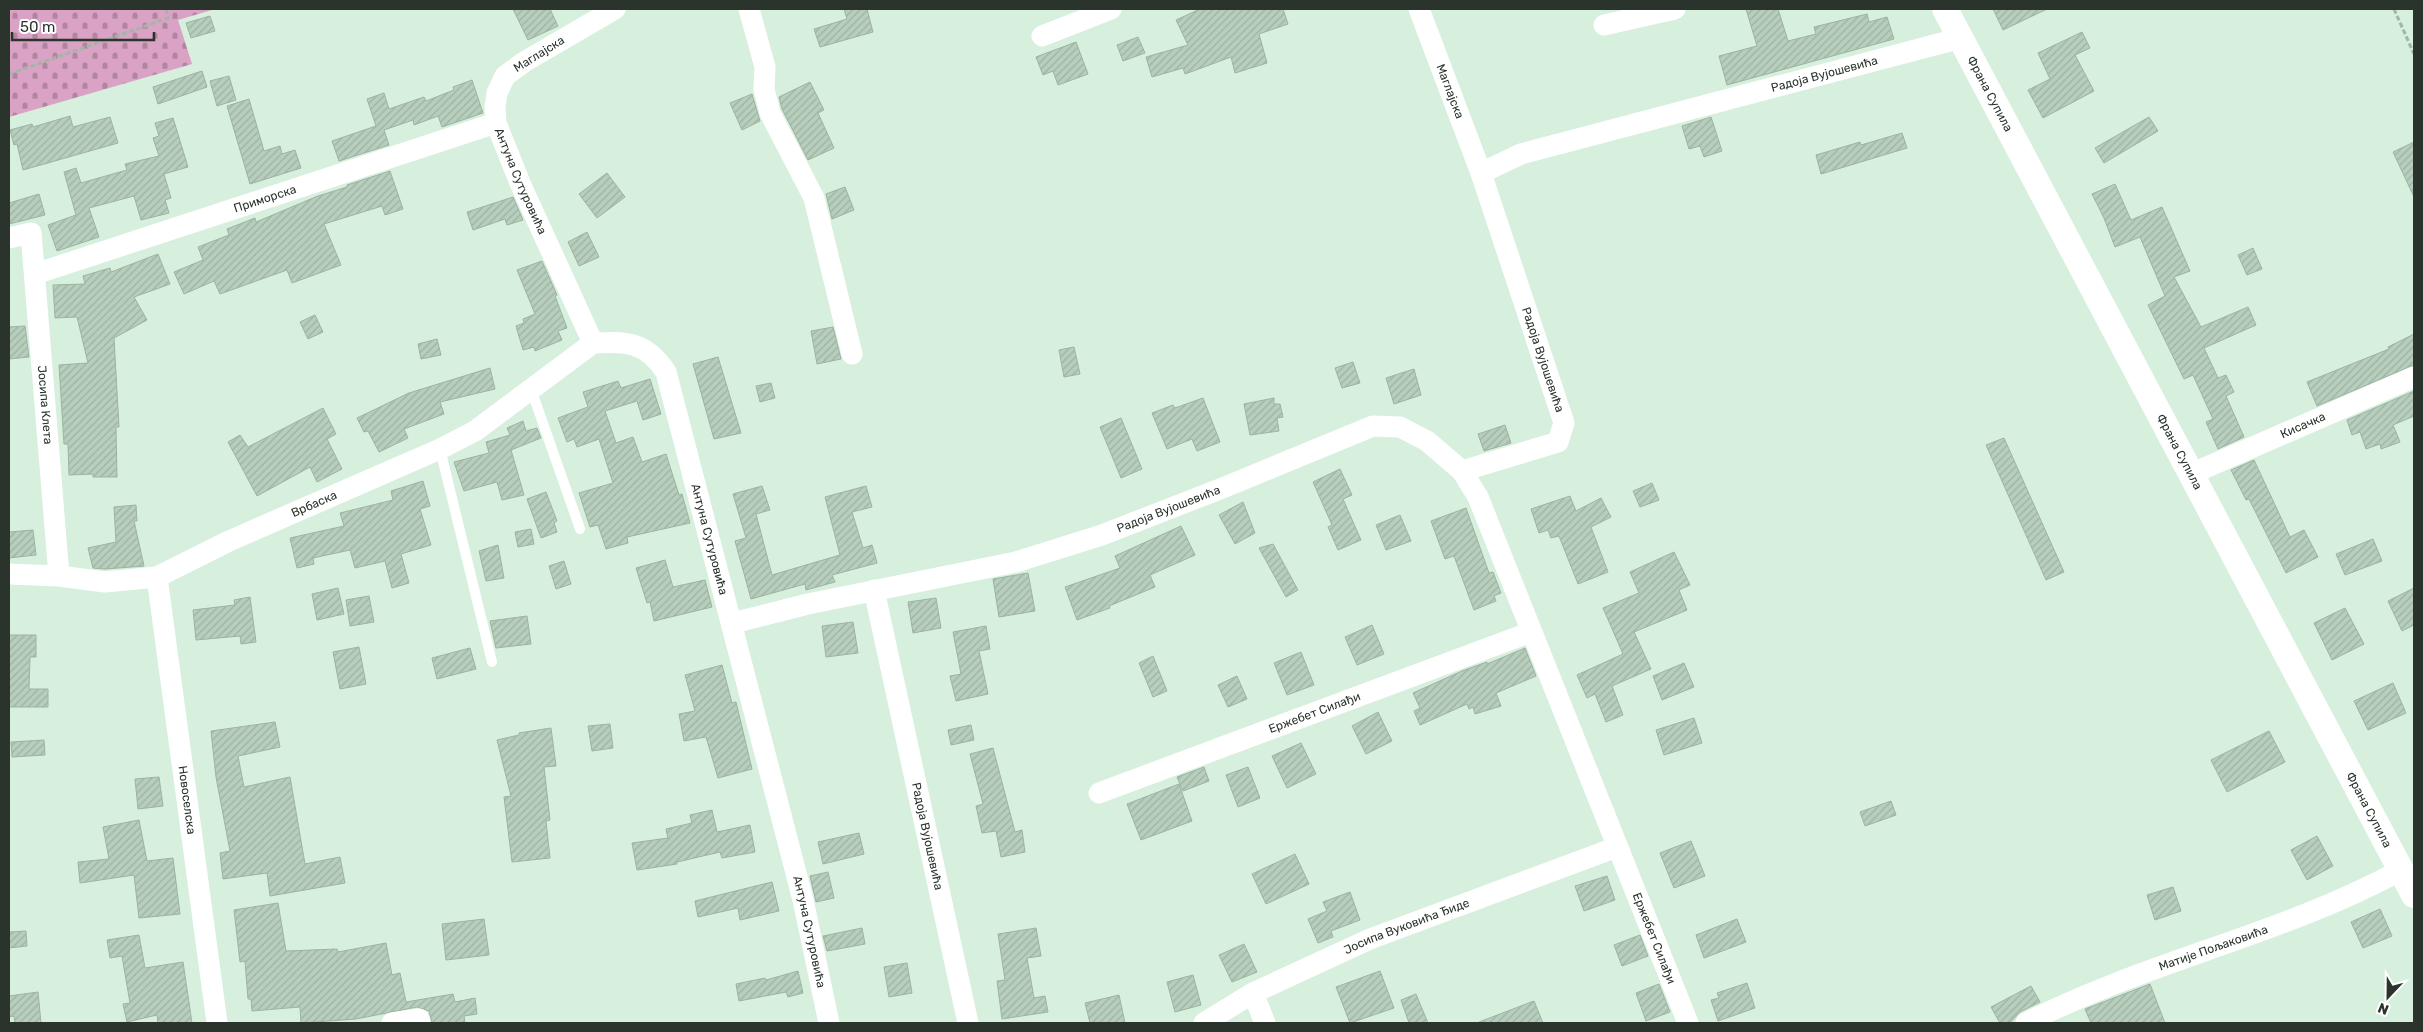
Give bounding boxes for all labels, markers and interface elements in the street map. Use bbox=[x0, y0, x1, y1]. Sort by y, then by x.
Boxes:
scale bar bbox=[12, 10, 155, 42]
text: 50 m bbox=[20, 18, 55, 36]
street label: Маглајска bbox=[511, 33, 567, 75]
street label: Радоја Вујошевића bbox=[1769, 53, 1879, 95]
street label: Франа Супила bbox=[1964, 54, 2016, 134]
street label: Маглајска bbox=[1433, 62, 1467, 121]
street label: Антуна Сутуровића bbox=[492, 126, 549, 237]
street label: Приморска bbox=[232, 182, 298, 215]
street label: Радоја Вујошевића bbox=[1519, 305, 1567, 414]
street label: Јосипа Клета bbox=[35, 365, 55, 445]
street label: Кисачка bbox=[2278, 409, 2328, 441]
street label: Франа Супила bbox=[2154, 412, 2205, 492]
street label: Антуна Сутуровића bbox=[688, 482, 731, 596]
street label: Радоја Вујошевића bbox=[1115, 483, 1222, 536]
street label: Врбаска bbox=[289, 488, 339, 520]
street label: Ержебет Силађи bbox=[1267, 689, 1362, 736]
street label: Новоселска bbox=[175, 765, 199, 835]
street label: Франа Супила bbox=[2343, 770, 2395, 850]
street label: Радоја Вујошевића bbox=[909, 781, 946, 891]
street label: Антуна Сутуровића bbox=[790, 874, 828, 989]
street label: Ержебет Силађи bbox=[1630, 891, 1679, 986]
street label: Јосипа Вуковића Ђиде bbox=[1342, 896, 1472, 957]
street label: Матије Пољаковића bbox=[2157, 922, 2270, 974]
north arrow bbox=[2363, 972, 2413, 1022]
text: N bbox=[2375, 999, 2391, 1018]

